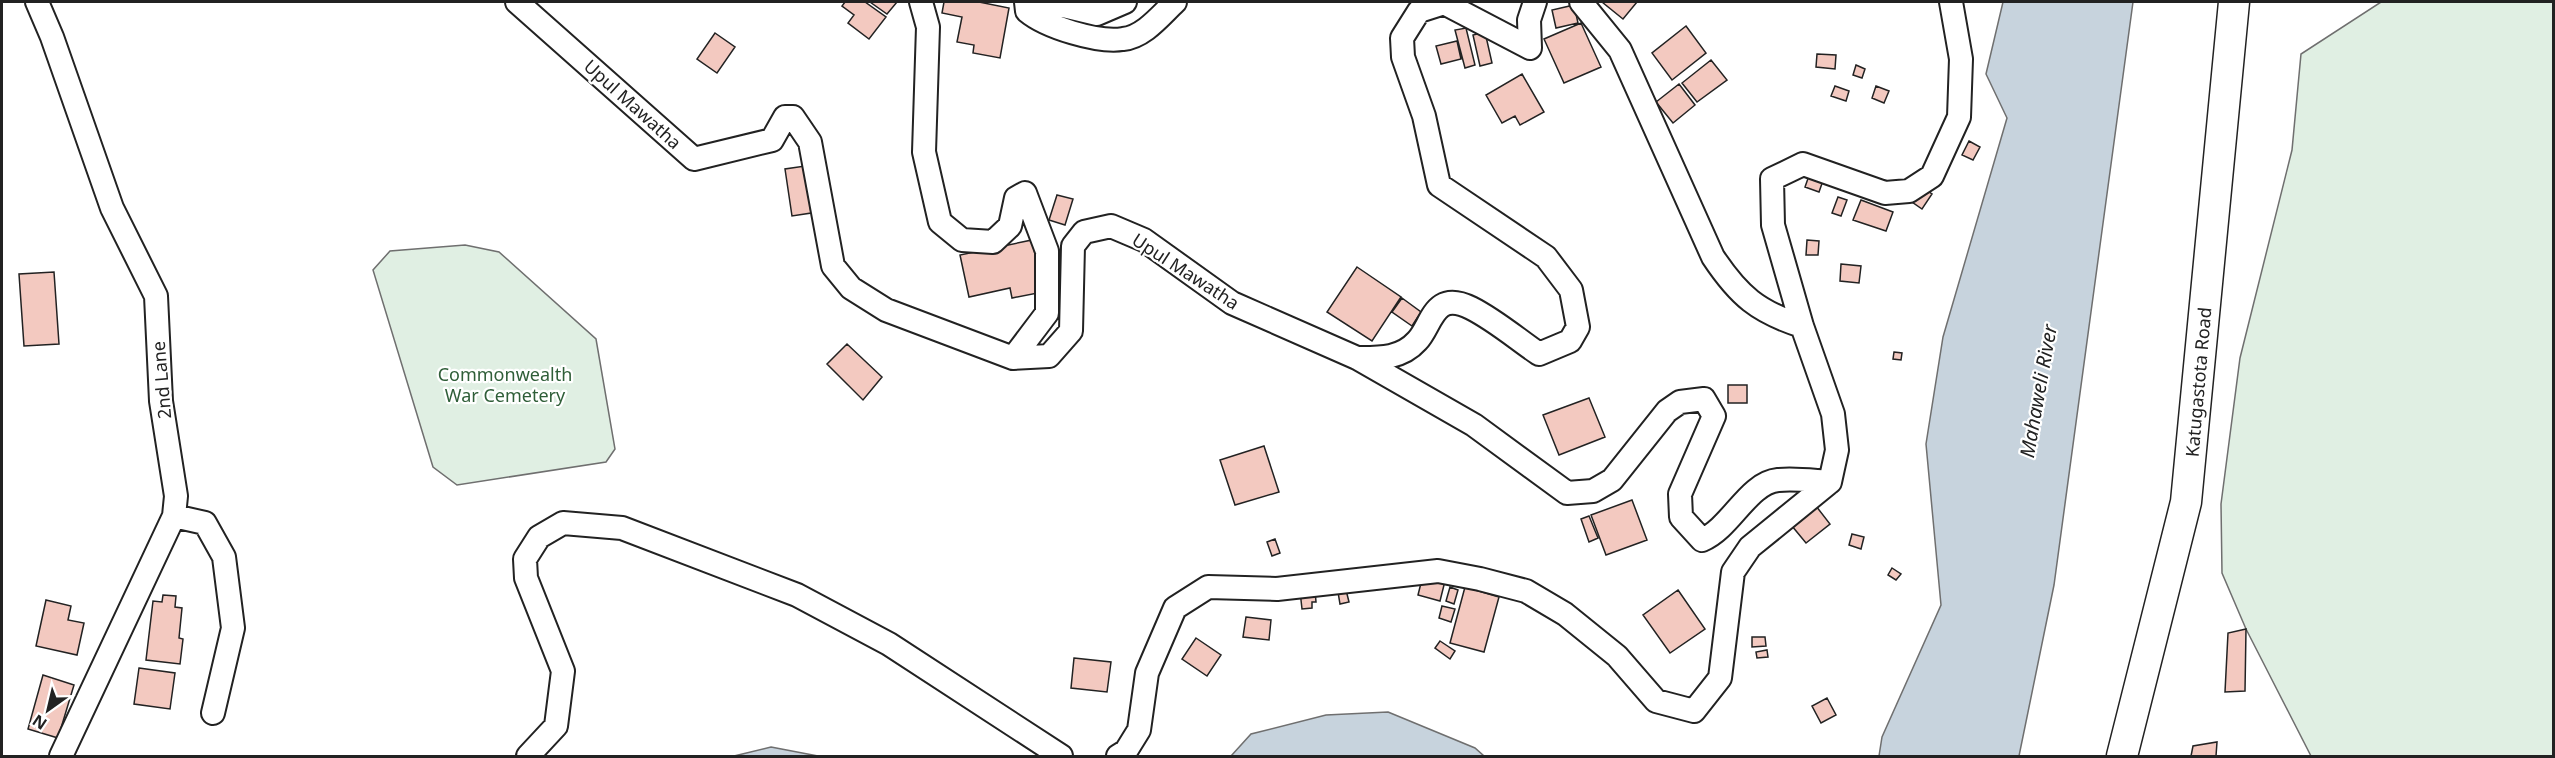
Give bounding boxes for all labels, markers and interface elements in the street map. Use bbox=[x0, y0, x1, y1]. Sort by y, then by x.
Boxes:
street label: Upul Mawatha bbox=[579, 54, 687, 154]
street label: Upul Mawatha bbox=[1128, 227, 1244, 315]
street label: Katugastota Road bbox=[2179, 306, 2217, 458]
water label: Mahaweli River bbox=[2013, 321, 2063, 460]
street label: 2nd Lane bbox=[146, 340, 176, 420]
park label: Commonwealth War Cemetery bbox=[438, 362, 572, 407]
north arrow bbox=[18, 680, 78, 740]
text: N bbox=[28, 710, 51, 735]

